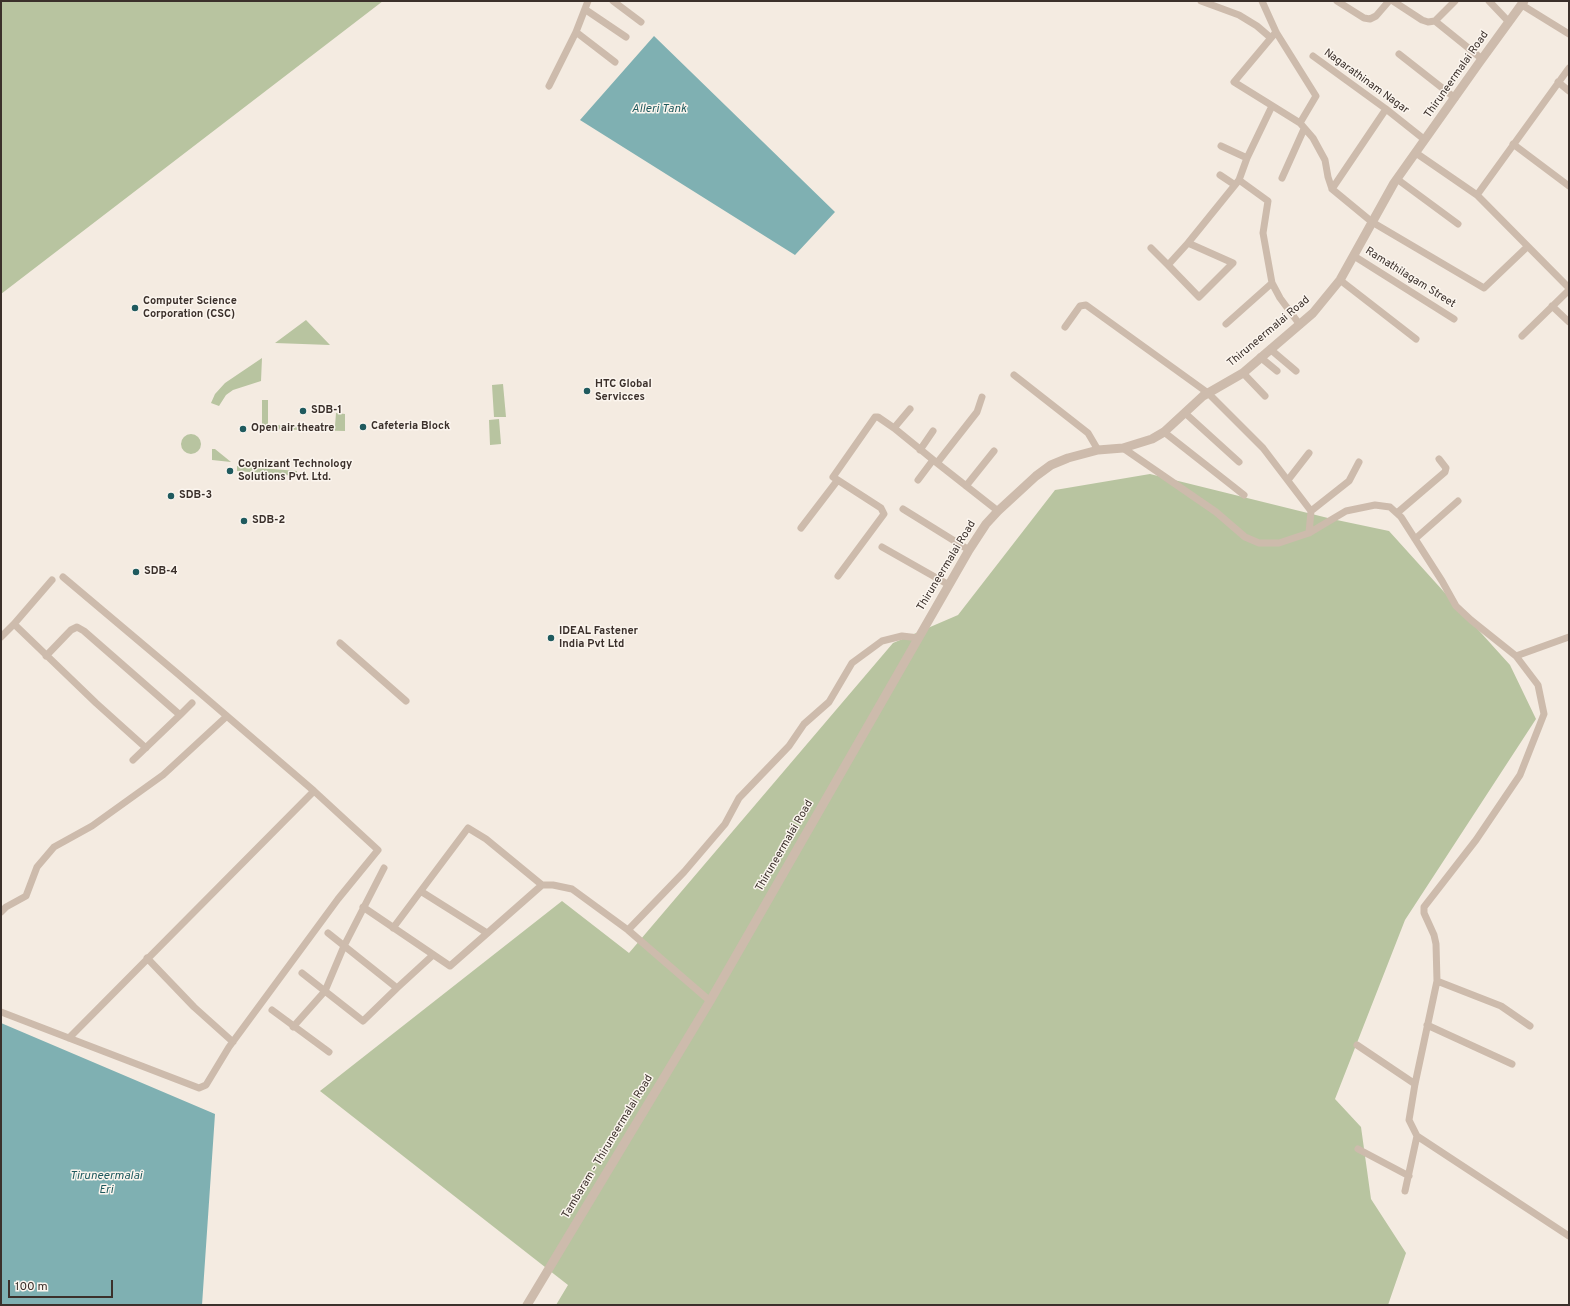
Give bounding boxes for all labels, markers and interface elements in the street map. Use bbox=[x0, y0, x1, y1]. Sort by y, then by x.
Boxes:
street label: Thiruneermalai Road bbox=[1422, 29, 1492, 121]
street label: Nagarathinam Nagar bbox=[1321, 47, 1411, 117]
water label: Alleri Tank bbox=[631, 103, 687, 117]
street label: Ramathilagam Street bbox=[1362, 245, 1458, 311]
street label: Thiruneermalai Road bbox=[1225, 294, 1313, 370]
place label: Computer Science Corporation (CSC) bbox=[143, 295, 237, 321]
marker: Computer Science Corporation (CSC) bbox=[130, 303, 140, 313]
place label: HTC Global Servicces bbox=[595, 378, 652, 404]
marker: HTC Global Servicces bbox=[582, 386, 592, 396]
place label: SDB-1 bbox=[311, 404, 342, 418]
marker: SDB-1 bbox=[298, 406, 308, 416]
place label: Cafeteria Block bbox=[371, 420, 450, 434]
place label: Open air theatre bbox=[251, 422, 334, 436]
marker: Cafeteria Block bbox=[358, 422, 368, 432]
marker: Open air theatre bbox=[238, 424, 248, 434]
place label: Cognizant Technology Solutions Pvt. Ltd. bbox=[238, 458, 352, 484]
marker: Cognizant Technology Solutions Pvt. Ltd. bbox=[225, 466, 235, 476]
place label: SDB-3 bbox=[179, 489, 212, 503]
marker: SDB-3 bbox=[166, 491, 176, 501]
place label: SDB-2 bbox=[252, 514, 285, 528]
marker: SDB-2 bbox=[239, 516, 249, 526]
street label: Thiruneermalai Road bbox=[915, 518, 979, 614]
place label: SDB-4 bbox=[144, 565, 178, 579]
marker: SDB-4 bbox=[131, 567, 141, 577]
place label: IDEAL Fastener India Pvt Ltd bbox=[559, 625, 638, 651]
marker: IDEAL Fastener India Pvt Ltd bbox=[546, 633, 556, 643]
street label: Thiruneermalai Road bbox=[753, 798, 817, 894]
street label: Tambaram - Thiruneermalai Road bbox=[560, 1073, 656, 1221]
water label: Tiruneermalai Eri bbox=[70, 1170, 142, 1198]
scale bar bbox=[10, 1272, 115, 1298]
text: 100 m bbox=[15, 1279, 48, 1295]

